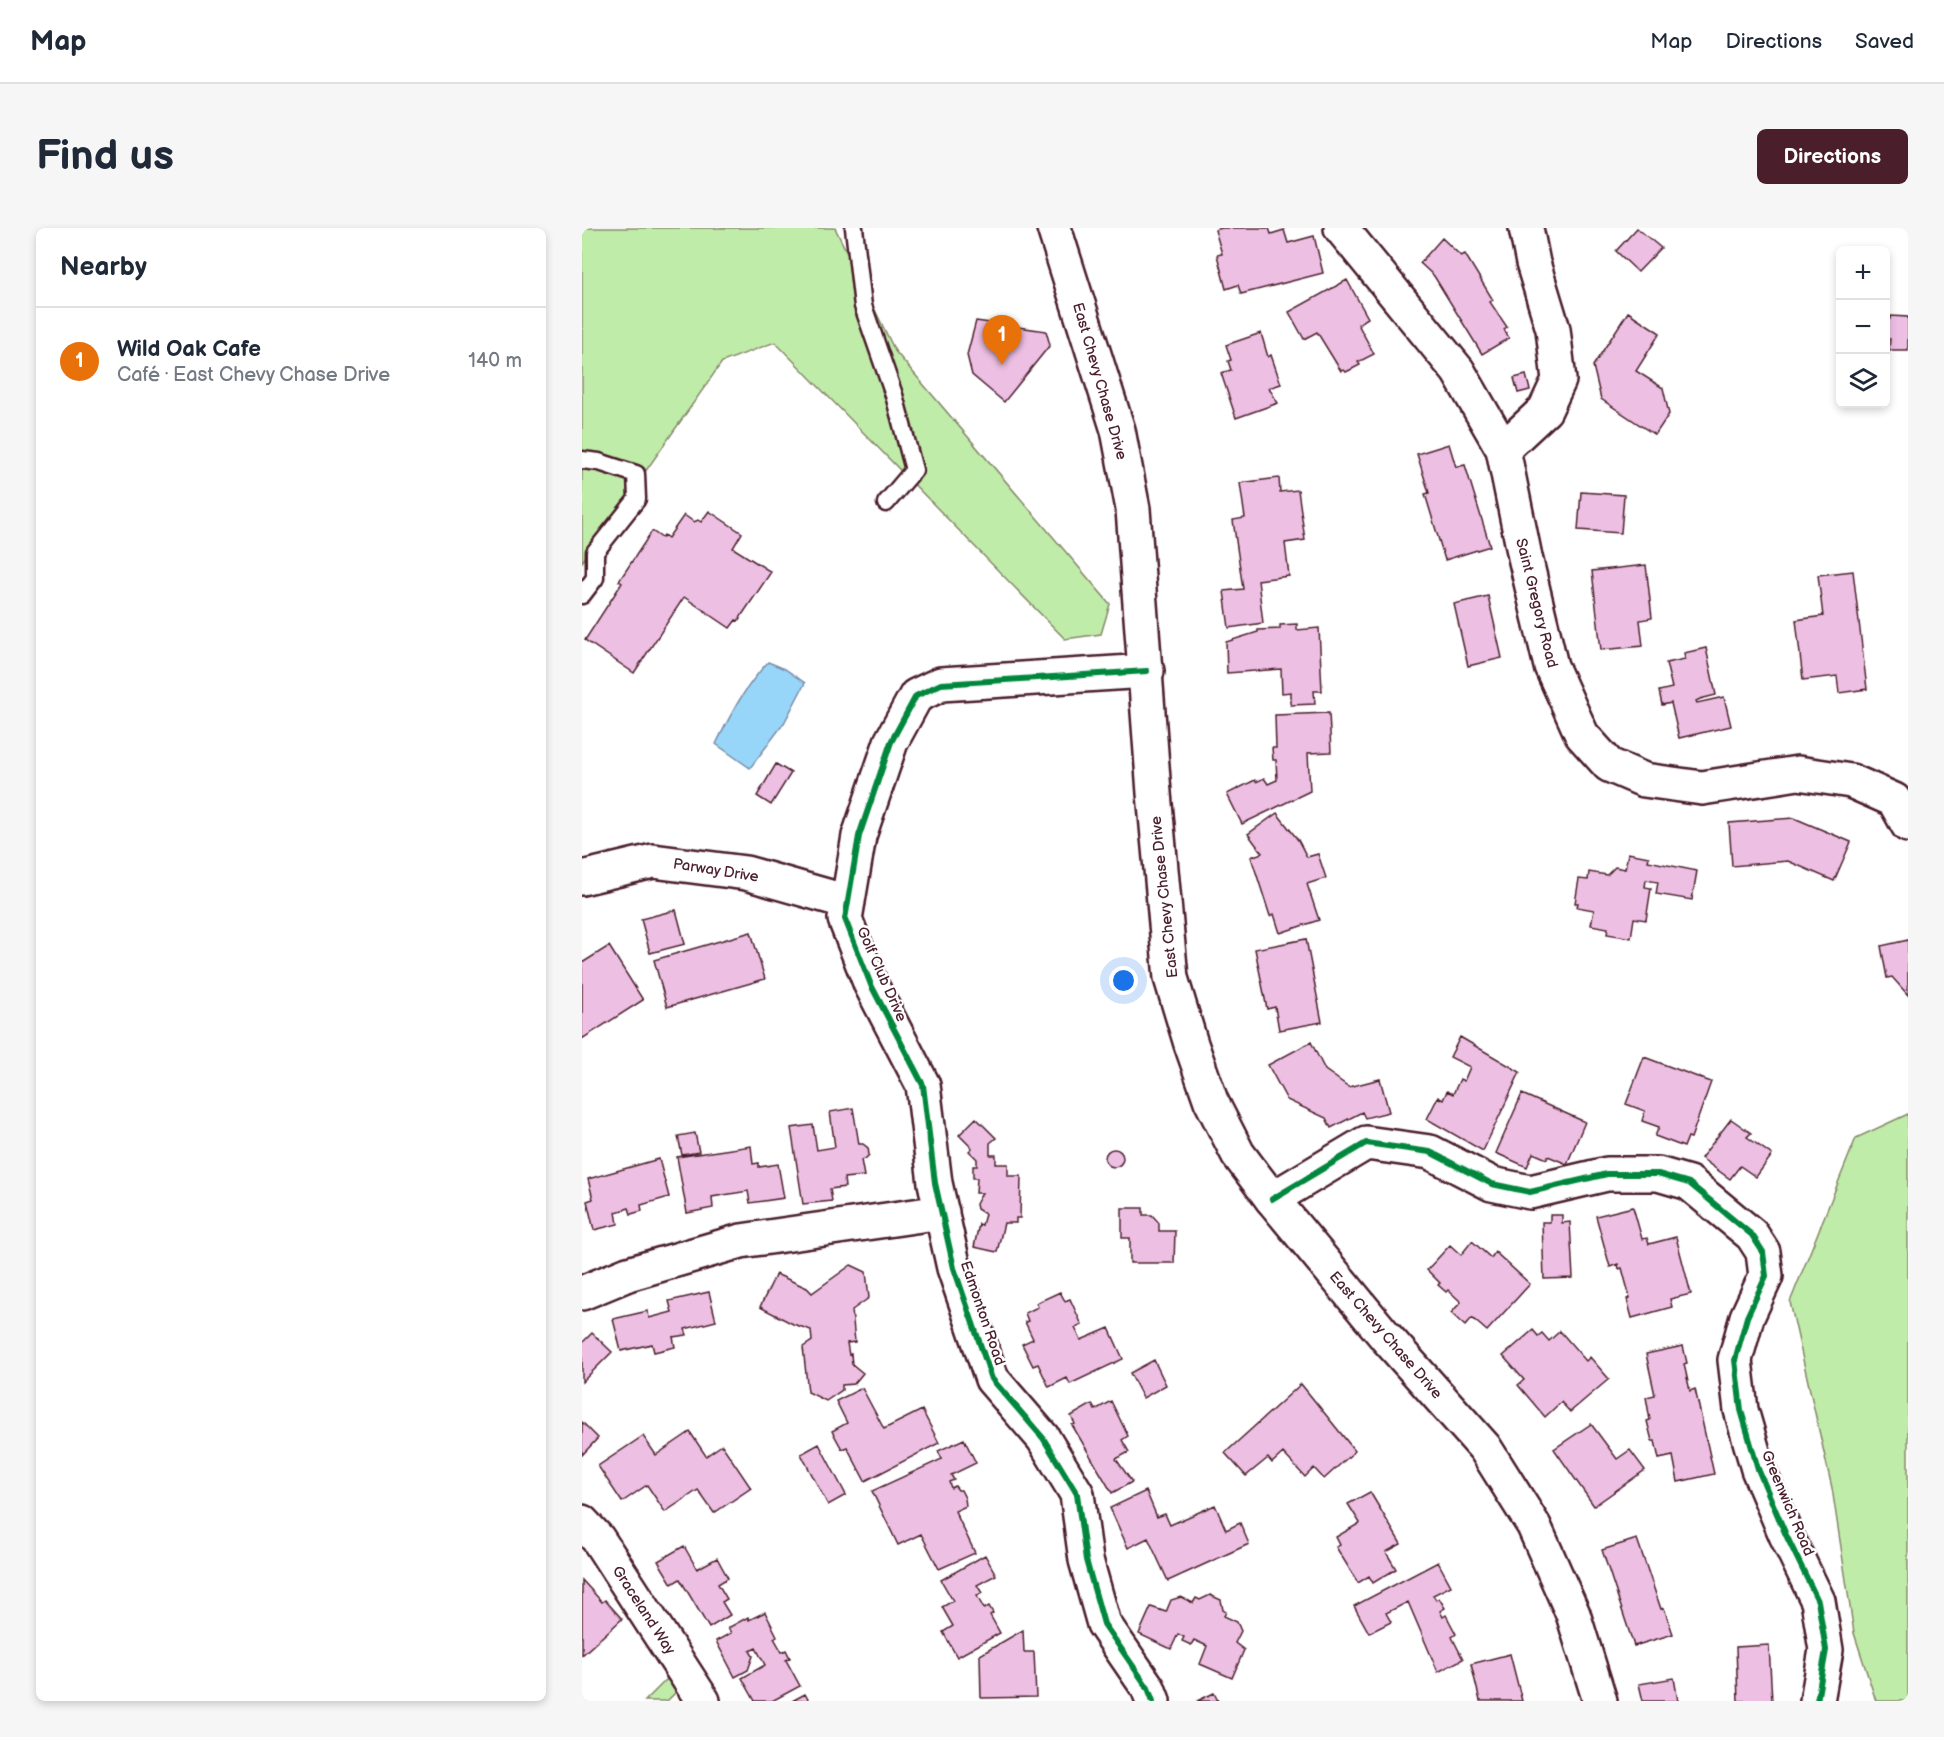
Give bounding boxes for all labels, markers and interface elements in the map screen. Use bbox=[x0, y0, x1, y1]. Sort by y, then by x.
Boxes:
text: Map bbox=[30, 25, 86, 58]
text: Map bbox=[1650, 29, 1693, 54]
text: Directions bbox=[1726, 29, 1822, 54]
text: Saved bbox=[1855, 29, 1914, 54]
button: Directions bbox=[1757, 129, 1908, 184]
text: Find us bbox=[36, 131, 174, 182]
map controls bbox=[1836, 246, 1890, 408]
button: + bbox=[1836, 246, 1890, 300]
text: Nearby bbox=[60, 252, 147, 283]
street label: East Chevy Chase Drive bbox=[1068, 300, 1131, 462]
button: − bbox=[1836, 300, 1890, 354]
pin: 1 bbox=[982, 316, 1022, 365]
text: Wild Oak Cafe bbox=[117, 336, 261, 363]
text: 1 bbox=[75, 349, 84, 373]
text: 140 m bbox=[468, 349, 522, 373]
button: layers bbox=[1836, 354, 1890, 408]
text: Café · East Chevy Chase Drive bbox=[117, 363, 390, 387]
street label: Saint Gregory Road bbox=[1511, 536, 1562, 670]
street label: East Chevy Chase Drive bbox=[1147, 815, 1182, 979]
street label: Parway Drive bbox=[672, 854, 760, 887]
street label: Golf Club Drive bbox=[852, 924, 911, 1025]
your location bbox=[1109, 966, 1138, 995]
street label: Edmonton Road bbox=[956, 1258, 1009, 1368]
street label: East Chevy Chase Drive bbox=[1325, 1268, 1446, 1403]
street label: Greenwich Road bbox=[1757, 1448, 1818, 1559]
street label: Graceland Way bbox=[608, 1562, 679, 1658]

